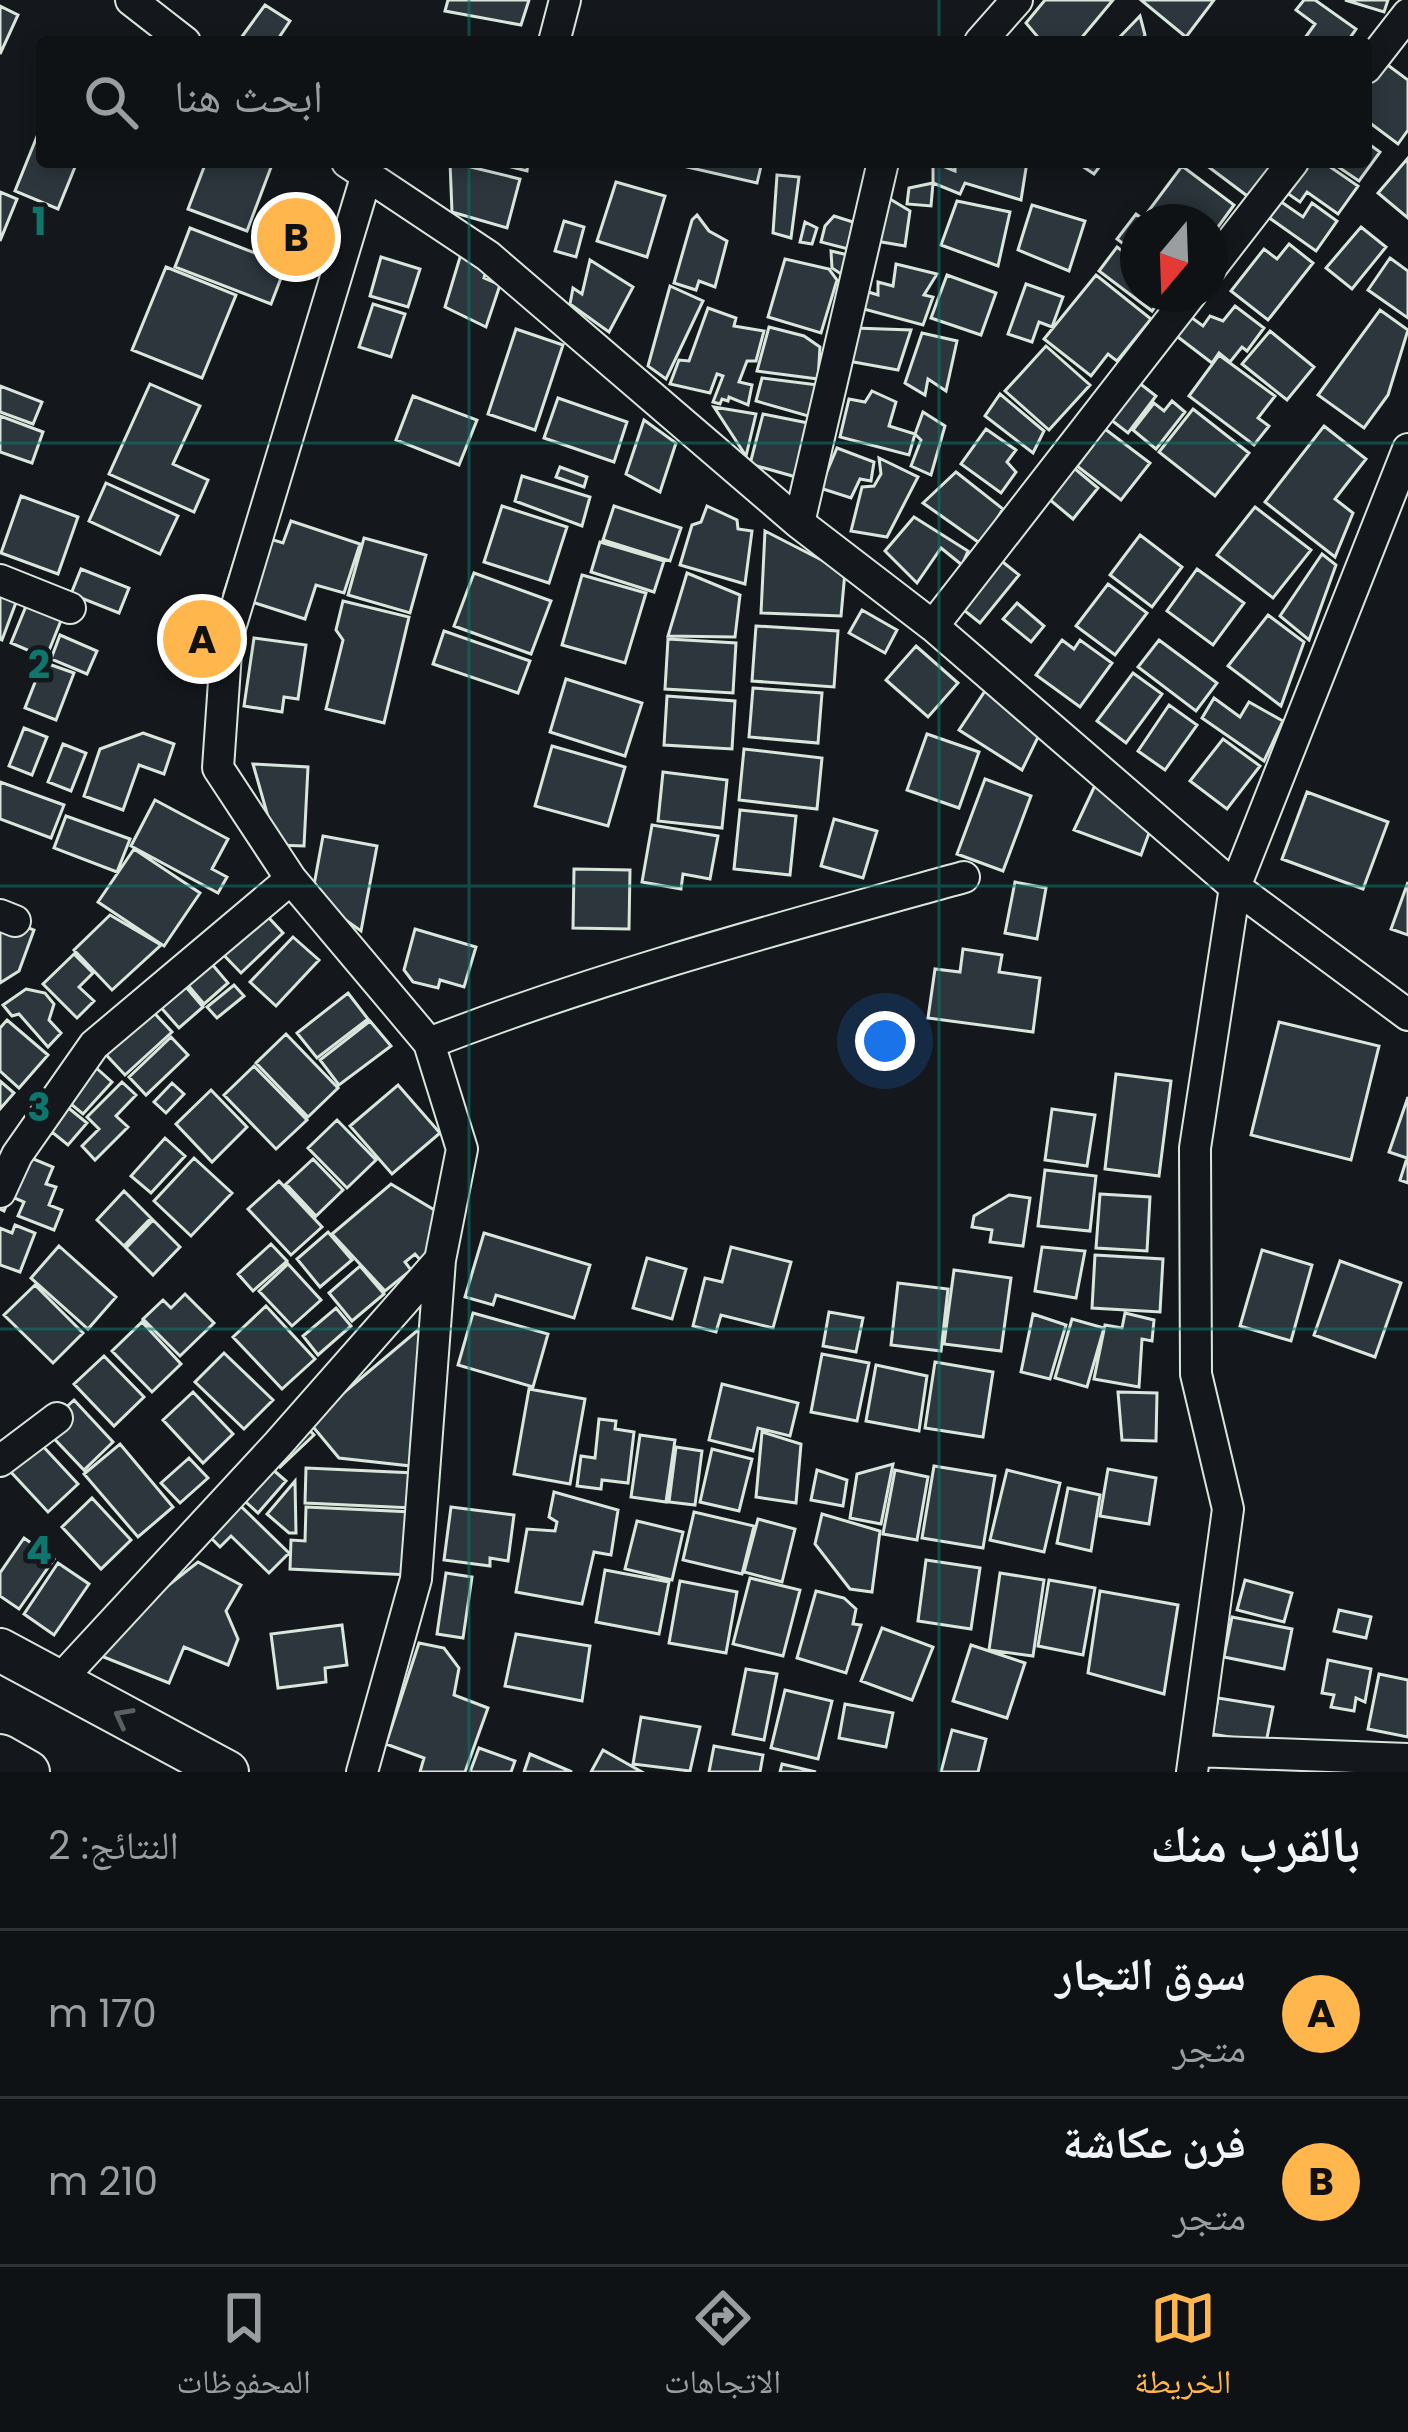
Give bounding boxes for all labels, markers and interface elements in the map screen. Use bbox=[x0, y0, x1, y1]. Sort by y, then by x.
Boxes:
search box bbox=[36, 36, 1372, 168]
text: ابحث هنا bbox=[174, 65, 323, 128]
icon: search bbox=[78, 69, 144, 135]
pin: B bbox=[257, 192, 335, 282]
text: 1 bbox=[32, 194, 46, 249]
north arrow bbox=[1120, 204, 1228, 312]
pin: A bbox=[163, 594, 241, 684]
text: 2 bbox=[28, 637, 50, 692]
your location bbox=[855, 1011, 915, 1071]
text: 3 bbox=[27, 1080, 51, 1135]
text: 4 bbox=[26, 1523, 52, 1578]
one-way arrow bbox=[114, 1709, 136, 1732]
text: بالقرب منك bbox=[1150, 1808, 1360, 1880]
text: النتائج: 2 bbox=[48, 1818, 179, 1873]
text: سوق التجار bbox=[1055, 1943, 1246, 2006]
text: 170 m bbox=[48, 1986, 157, 2041]
text: A bbox=[1307, 1986, 1335, 2041]
text: متجر bbox=[1172, 2021, 1246, 2076]
text: فرن عكاشة bbox=[1063, 2111, 1246, 2174]
text: 210 m bbox=[48, 2154, 158, 2209]
text: B bbox=[1308, 2154, 1334, 2209]
text: متجر bbox=[1172, 2189, 1246, 2244]
tab: المحفوظات bbox=[177, 2285, 311, 2414]
tab: الاتجاهات bbox=[664, 2285, 781, 2414]
tab: الخريطة bbox=[1134, 2285, 1231, 2414]

